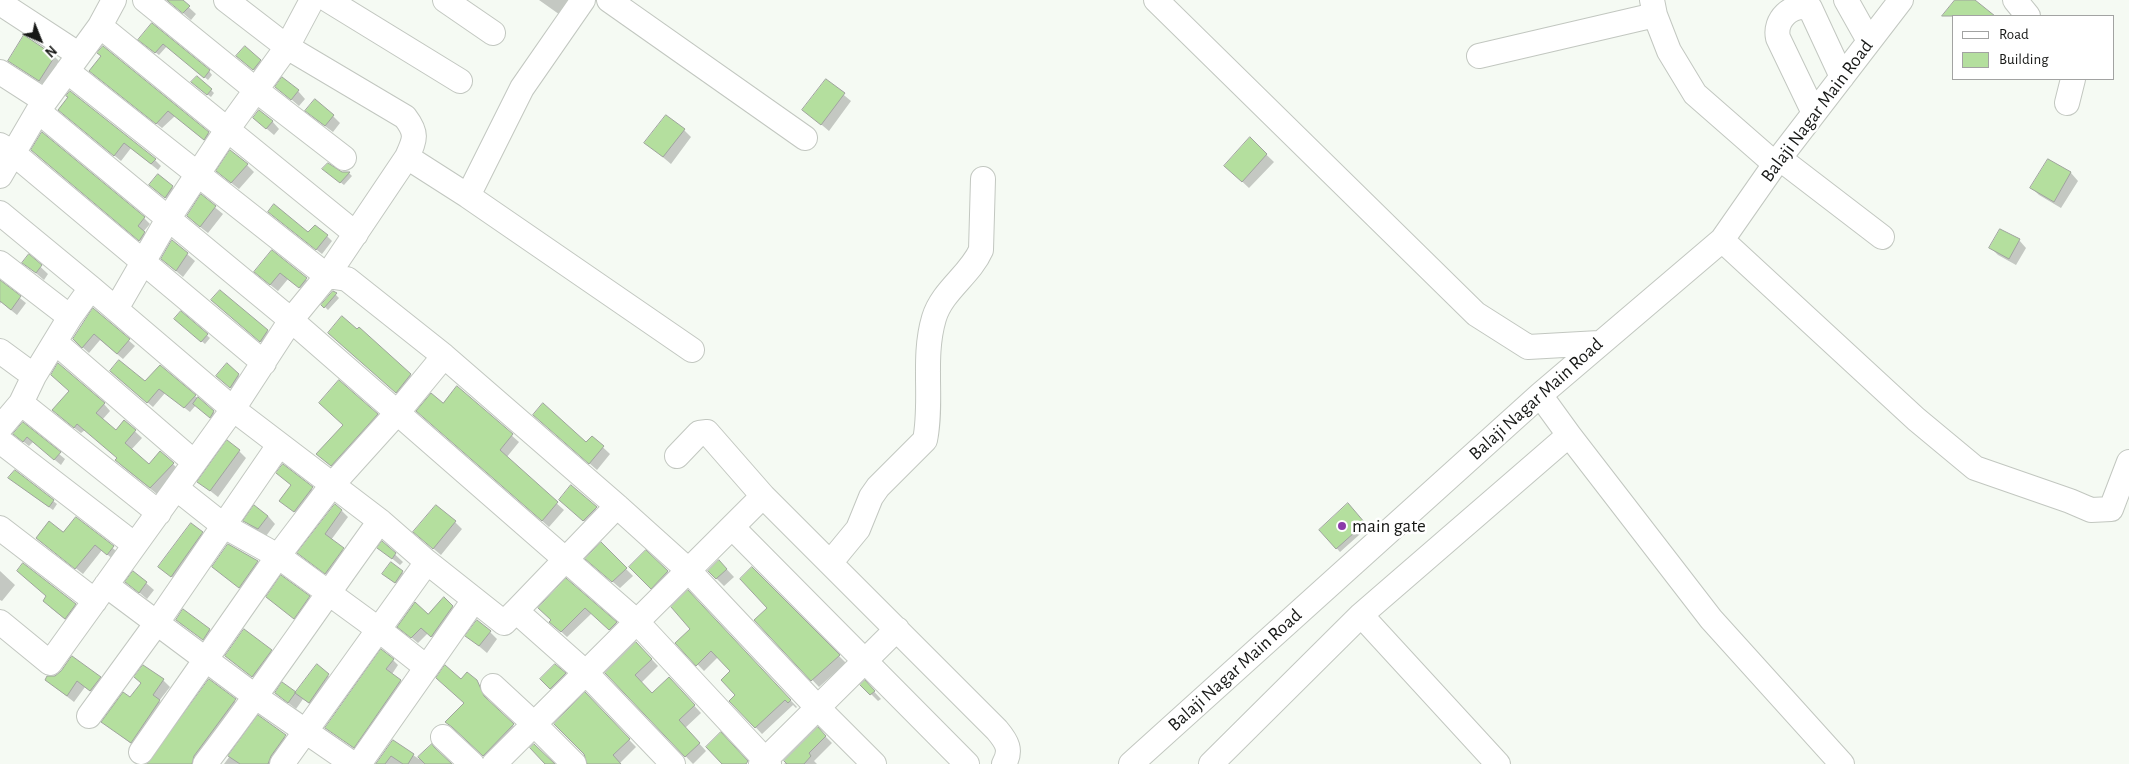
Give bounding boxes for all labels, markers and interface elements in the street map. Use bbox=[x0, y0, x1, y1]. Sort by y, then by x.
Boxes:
north arrow bbox=[15, 15, 65, 65]
legend bbox=[1952, 15, 2114, 80]
text: Road bbox=[1999, 27, 2029, 42]
street label: Balaji Nagar Main Road bbox=[1756, 35, 1878, 187]
text: N bbox=[42, 42, 59, 59]
text: Building bbox=[1999, 52, 2049, 67]
street label: Balaji Nagar Main Road bbox=[1464, 333, 1608, 465]
place label: main gate bbox=[1352, 515, 1426, 537]
marker: main gate bbox=[1336, 520, 1348, 532]
street label: Balaji Nagar Main Road bbox=[1163, 604, 1307, 736]

